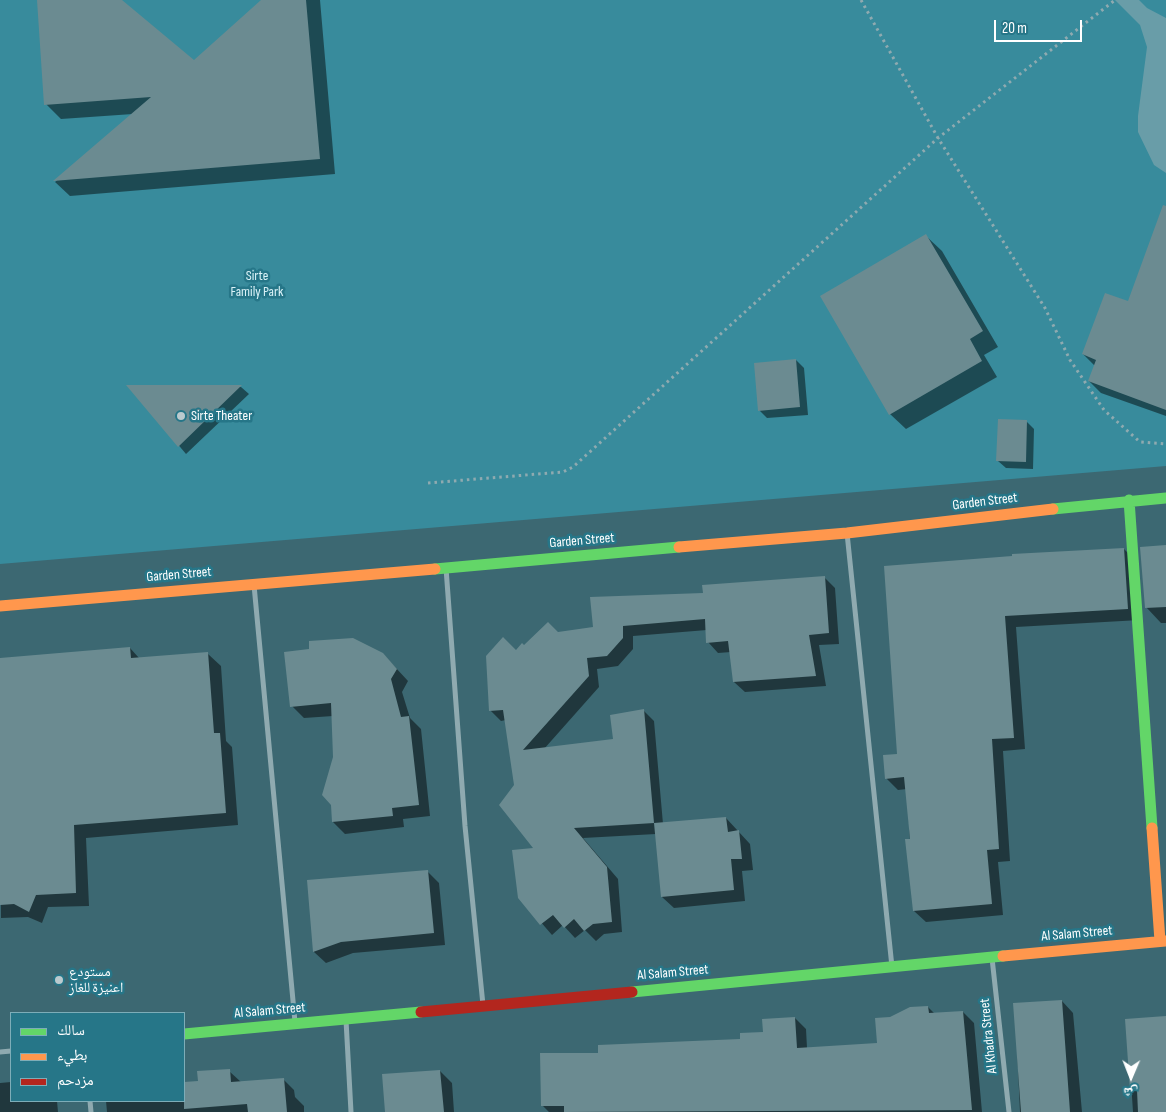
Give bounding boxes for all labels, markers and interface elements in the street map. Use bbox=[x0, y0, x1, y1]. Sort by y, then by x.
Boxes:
scale bar bbox=[996, 10, 1084, 42]
text: 20 m bbox=[1002, 19, 1027, 38]
park label: Sirte Family Park bbox=[231, 268, 283, 300]
place label: Sirte Theater bbox=[191, 408, 252, 424]
marker: Sirte Theater bbox=[175, 410, 187, 422]
street label: Garden Street bbox=[952, 490, 1018, 514]
street label: Garden Street bbox=[549, 530, 615, 552]
street label: Garden Street bbox=[146, 564, 212, 586]
street label: Al Salam Street bbox=[1041, 923, 1113, 945]
street label: Al Salam Street bbox=[637, 962, 709, 984]
place label: مستودع اعنيزة للغاز bbox=[69, 964, 123, 996]
marker: مستودع اعنيزة للغاز bbox=[53, 974, 65, 986]
street label: Al Khadra Street bbox=[977, 998, 1001, 1074]
street label: Al Salam Street bbox=[234, 1000, 306, 1022]
legend bbox=[10, 1012, 185, 1102]
text: سالك bbox=[57, 1021, 85, 1040]
text: بطيء bbox=[57, 1046, 87, 1065]
north arrow bbox=[1106, 1052, 1156, 1102]
text: مزدحم bbox=[57, 1071, 94, 1090]
text: ش bbox=[1123, 1084, 1138, 1101]

